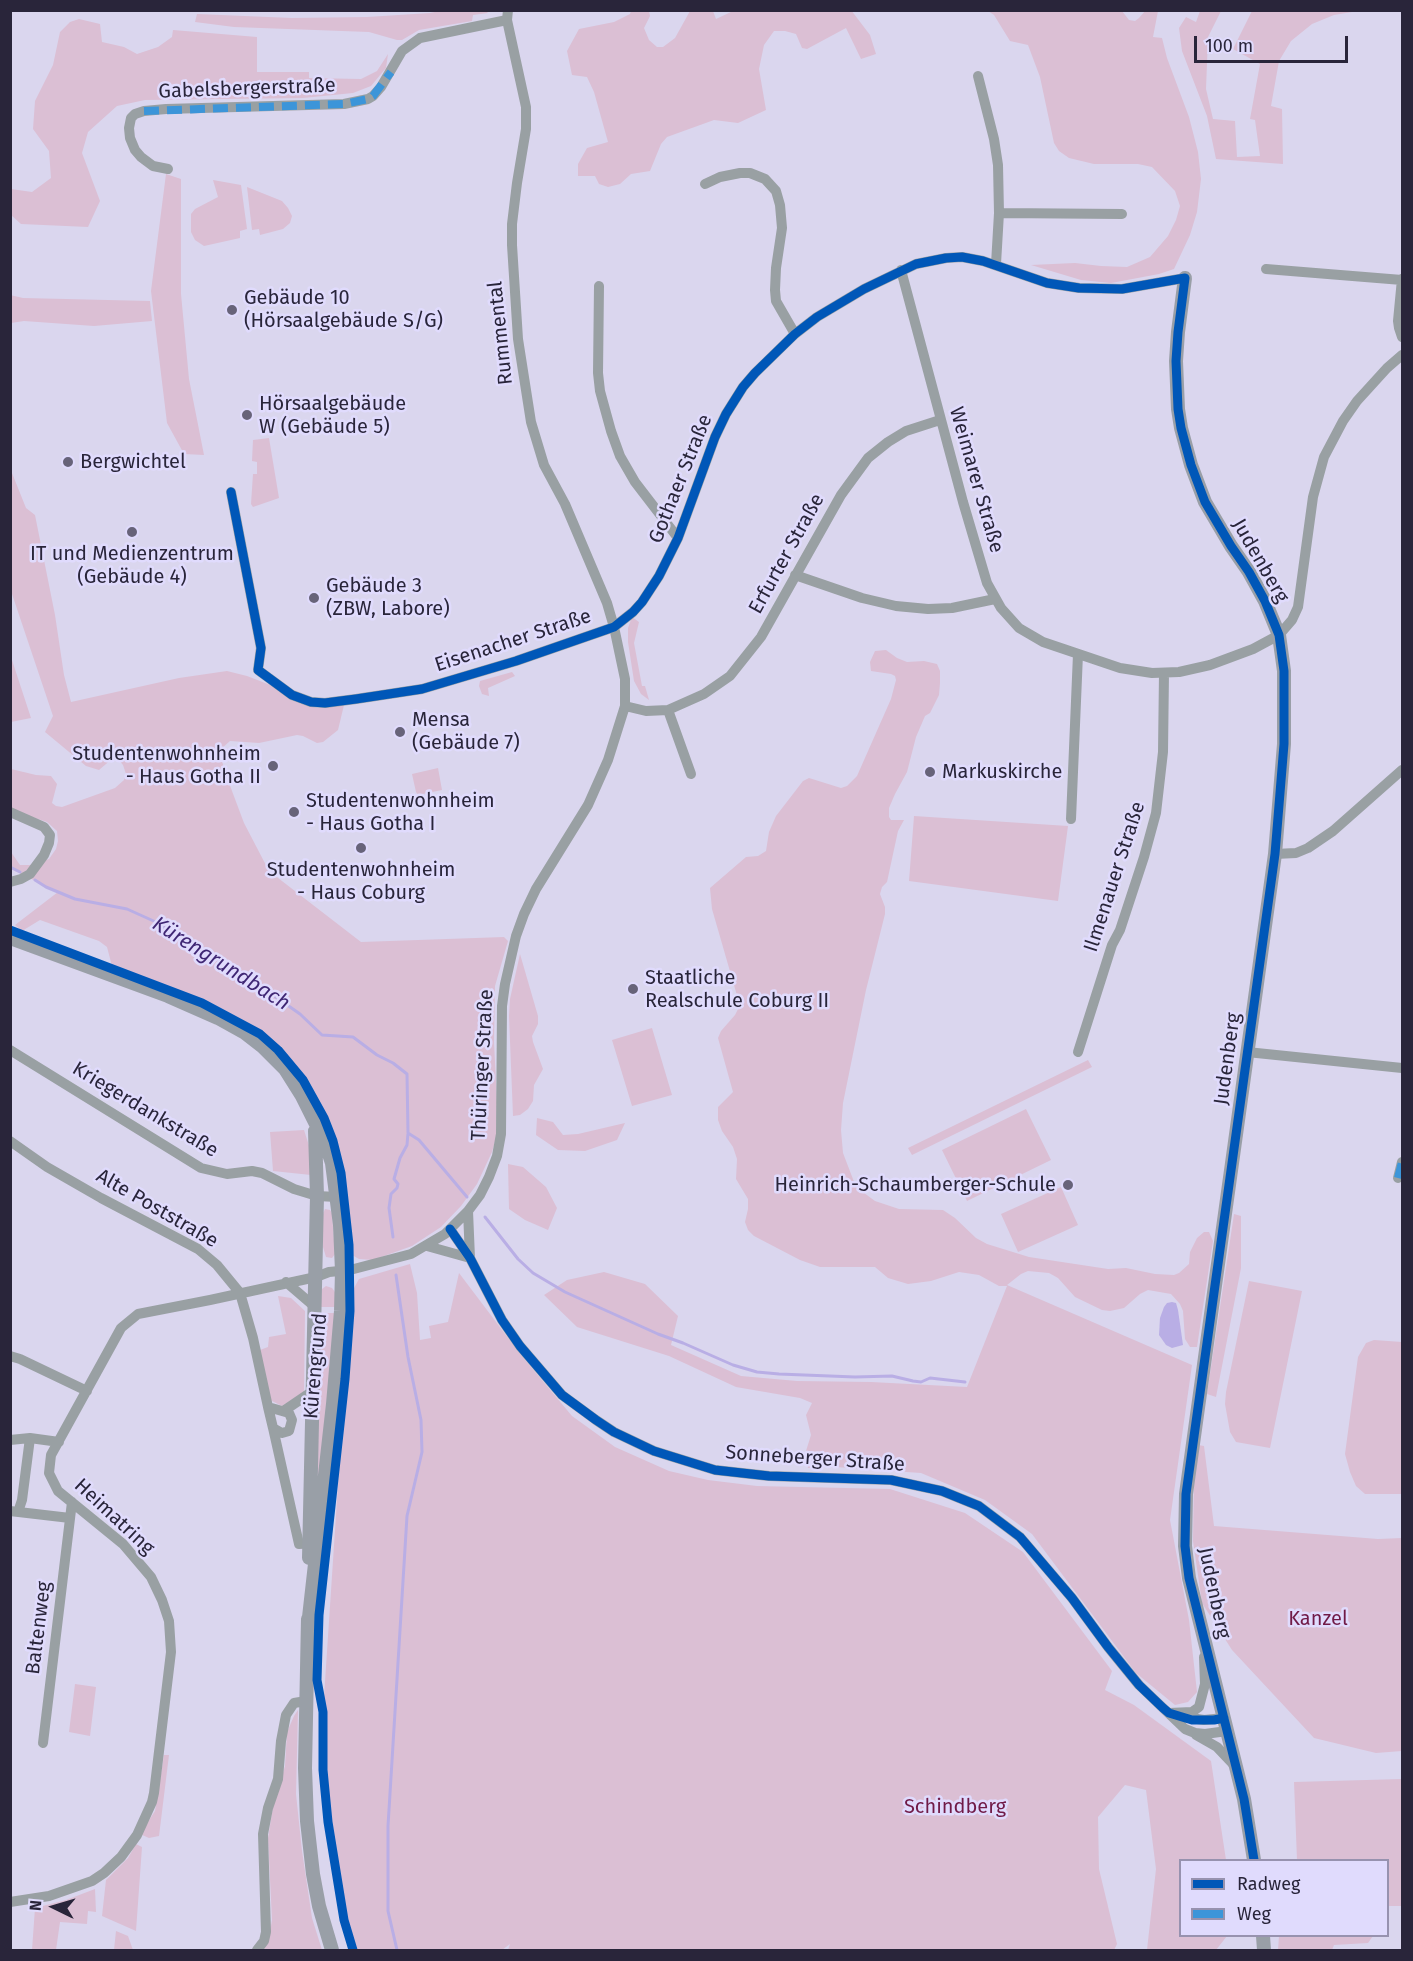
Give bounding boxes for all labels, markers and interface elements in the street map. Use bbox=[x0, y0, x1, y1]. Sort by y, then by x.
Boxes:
scale bar bbox=[1197, 24, 1352, 62]
text: 100 m bbox=[1205, 35, 1253, 57]
street label: Gabelsbergerstraße bbox=[158, 74, 336, 104]
street label: Rummental bbox=[484, 280, 518, 386]
place label: Gebäude 10 (Hörsaalgebäude S/G) bbox=[244, 286, 443, 333]
marker: Gebäude 10 (Hörsaalgebäude S/G) bbox=[225, 303, 239, 317]
place label: Hörsaalgebäude W (Gebäude 5) bbox=[259, 392, 406, 439]
street label: Weimarer Straße bbox=[944, 404, 1008, 556]
marker: Hörsaalgebäude W (Gebäude 5) bbox=[240, 408, 254, 422]
street label: Gothaer Straße bbox=[644, 411, 718, 547]
place label: Bergwichtel bbox=[80, 450, 186, 474]
marker: Bergwichtel bbox=[61, 455, 75, 469]
street label: Erfurter Straße bbox=[744, 490, 830, 618]
street label: Judenberg bbox=[1226, 515, 1294, 607]
marker: IT und Medienzentrum (Gebäude 4) bbox=[125, 525, 139, 539]
place label: IT und Medienzentrum (Gebäude 4) bbox=[30, 542, 234, 589]
place label: Gebäude 3 (ZBW, Labore) bbox=[326, 574, 450, 621]
marker: Gebäude 3 (ZBW, Labore) bbox=[307, 591, 321, 605]
street label: Eisenacher Straße bbox=[432, 604, 594, 678]
place label: Mensa (Gebäude 7) bbox=[412, 708, 520, 755]
marker: Mensa (Gebäude 7) bbox=[393, 725, 407, 739]
place label: Studentenwohnheim - Haus Gotha II bbox=[72, 742, 261, 789]
marker: Studentenwohnheim - Haus Gotha II bbox=[266, 759, 280, 773]
place label: Markuskirche bbox=[942, 760, 1062, 784]
marker: Markuskirche bbox=[923, 765, 937, 779]
place label: Studentenwohnheim - Haus Gotha I bbox=[306, 789, 495, 836]
street label: Ilmenauer Straße bbox=[1079, 799, 1151, 955]
marker: Studentenwohnheim - Haus Gotha I bbox=[287, 805, 301, 819]
marker: Studentenwohnheim - Haus Coburg bbox=[354, 841, 368, 855]
place label: Studentenwohnheim - Haus Coburg bbox=[267, 858, 455, 905]
water label: Kürengrundbach bbox=[148, 912, 294, 1016]
place label: Staatliche Realschule Coburg II bbox=[645, 966, 829, 1013]
marker: Staatliche Realschule Coburg II bbox=[626, 982, 640, 996]
street label: Thüringer Straße bbox=[467, 989, 499, 1141]
street label: Judenberg bbox=[1210, 1011, 1246, 1107]
street label: Kriegerdankstraße bbox=[68, 1057, 222, 1163]
street label: Alte Poststraße bbox=[92, 1164, 222, 1254]
place label: Heinrich-Schaumberger-Schule bbox=[774, 1173, 1056, 1197]
marker: Heinrich-Schaumberger-Schule bbox=[1061, 1178, 1075, 1192]
street label: Kürengrund bbox=[299, 1312, 333, 1420]
street label: Sonneberger Straße bbox=[724, 1441, 906, 1477]
street label: Heimatring bbox=[69, 1474, 159, 1560]
street label: Judenberg bbox=[1193, 1545, 1235, 1641]
street label: Baltenweg bbox=[21, 1580, 57, 1676]
park label: Kanzel bbox=[1288, 1607, 1348, 1631]
park label: Schindberg bbox=[904, 1795, 1006, 1819]
legend bbox=[1179, 1859, 1389, 1937]
text: Radweg bbox=[1237, 1873, 1300, 1895]
north arrow bbox=[24, 1877, 84, 1937]
text: N bbox=[26, 1899, 45, 1912]
text: Weg bbox=[1237, 1903, 1271, 1925]

